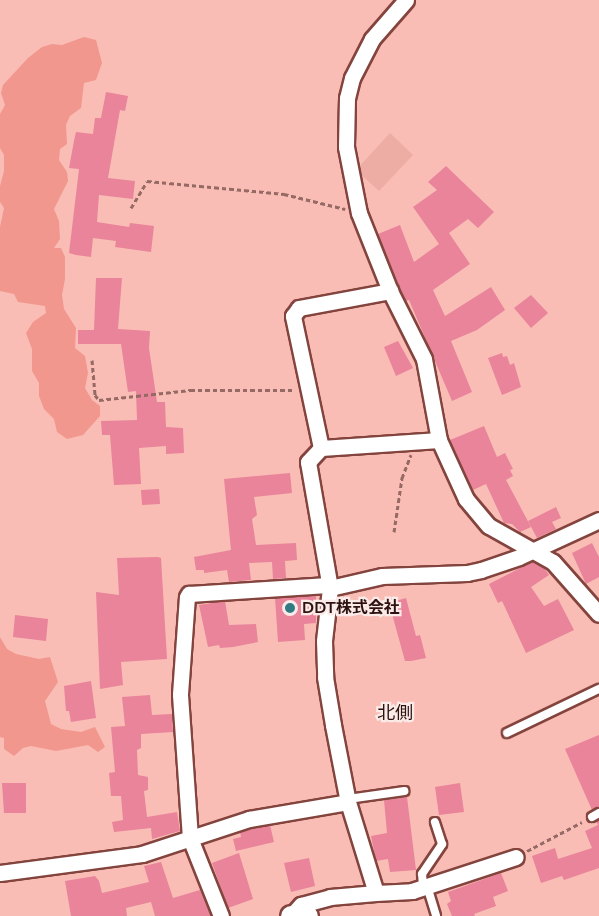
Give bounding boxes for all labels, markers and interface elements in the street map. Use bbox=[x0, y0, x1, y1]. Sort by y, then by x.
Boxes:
place label: DDT株式会社 bbox=[302, 598, 400, 618]
marker: DDT株式会社 bbox=[283, 601, 297, 615]
district label: 北側 bbox=[377, 702, 413, 724]

